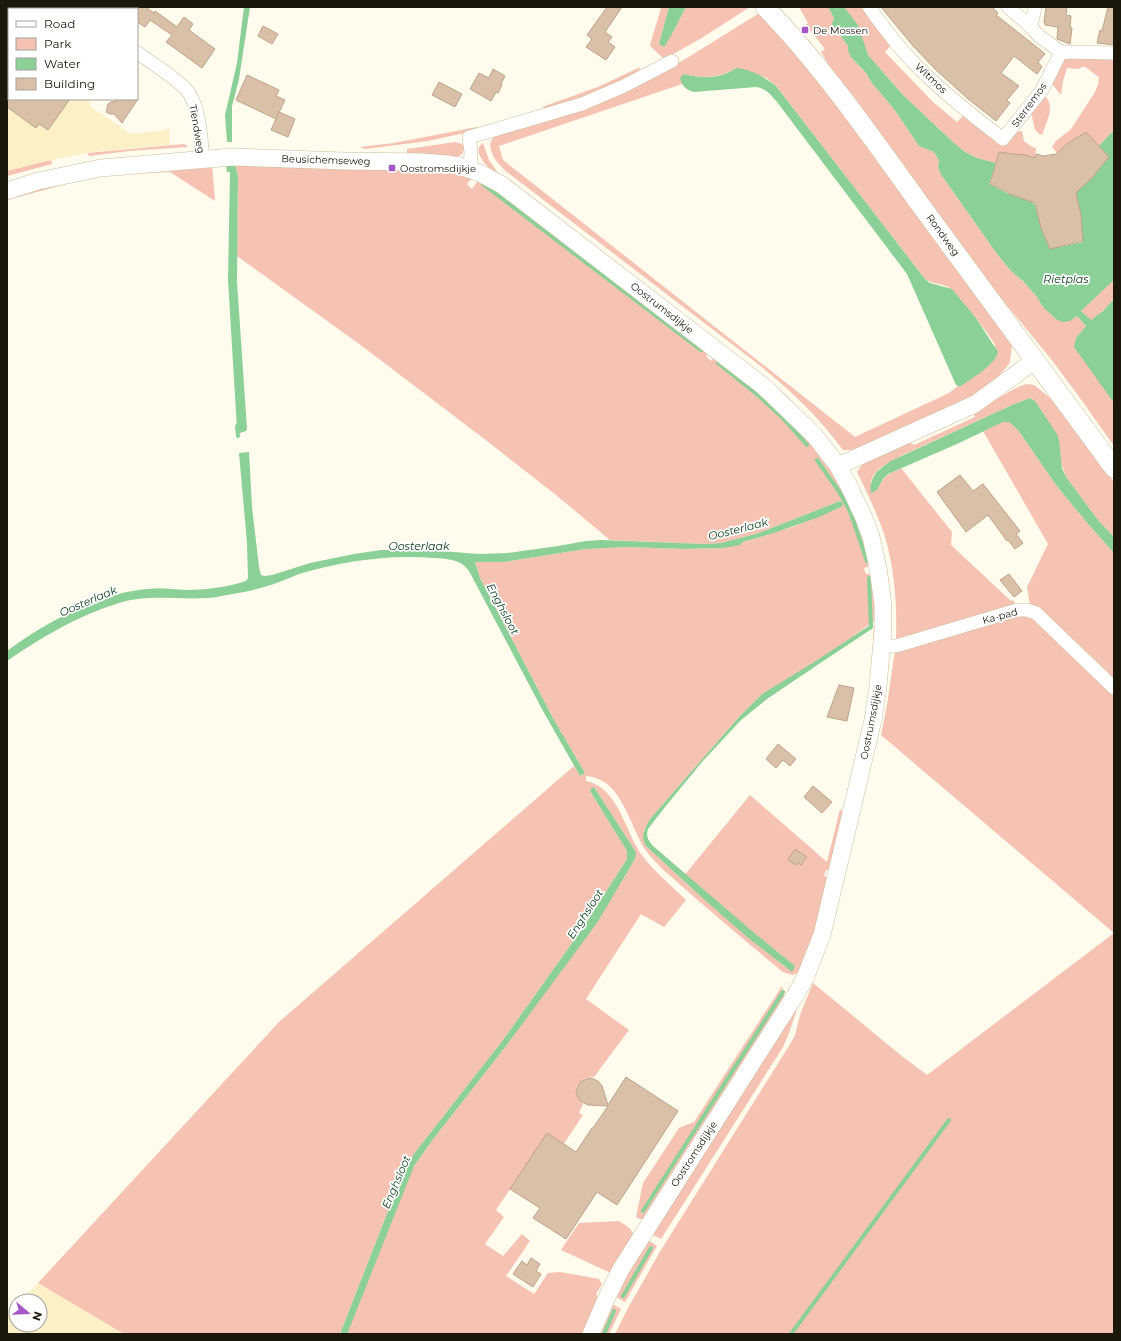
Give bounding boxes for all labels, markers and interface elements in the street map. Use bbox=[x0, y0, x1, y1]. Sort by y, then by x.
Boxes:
legend bbox=[8, 8, 138, 100]
text: Road bbox=[44, 16, 75, 31]
place label: De Mossen bbox=[813, 24, 868, 37]
marker: De Mossen bbox=[800, 25, 810, 35]
text: Park bbox=[44, 36, 72, 51]
text: Water bbox=[44, 56, 81, 71]
street label: Witmos bbox=[912, 60, 950, 96]
text: Building bbox=[44, 76, 95, 91]
street label: Sterremos bbox=[1009, 80, 1050, 130]
street label: Tiendweg bbox=[186, 103, 208, 155]
street label: Beusichemseweg bbox=[281, 152, 371, 168]
place label: Oostromsdijkje bbox=[400, 162, 476, 175]
marker: Oostromsdijkje bbox=[387, 163, 397, 173]
street label: Rondweg bbox=[923, 212, 963, 258]
water label: Rietplas bbox=[1043, 272, 1089, 286]
street label: Oostrumsdijkje bbox=[628, 279, 696, 337]
water label: Oosterlaak bbox=[707, 515, 770, 543]
water label: Oosterlaak bbox=[388, 539, 450, 553]
water label: Enghsloot bbox=[484, 581, 523, 638]
water label: Oosterlaak bbox=[57, 582, 119, 619]
street label: Ka-pad bbox=[981, 605, 1019, 627]
street label: Oostrumsdijkje bbox=[857, 683, 885, 761]
water label: Enghsloot bbox=[564, 886, 607, 941]
street label: Oostromsdijkje bbox=[668, 1119, 720, 1189]
water label: Enghsloot bbox=[379, 1153, 414, 1211]
north arrow bbox=[8, 1293, 48, 1333]
text: N bbox=[29, 1310, 46, 1323]

